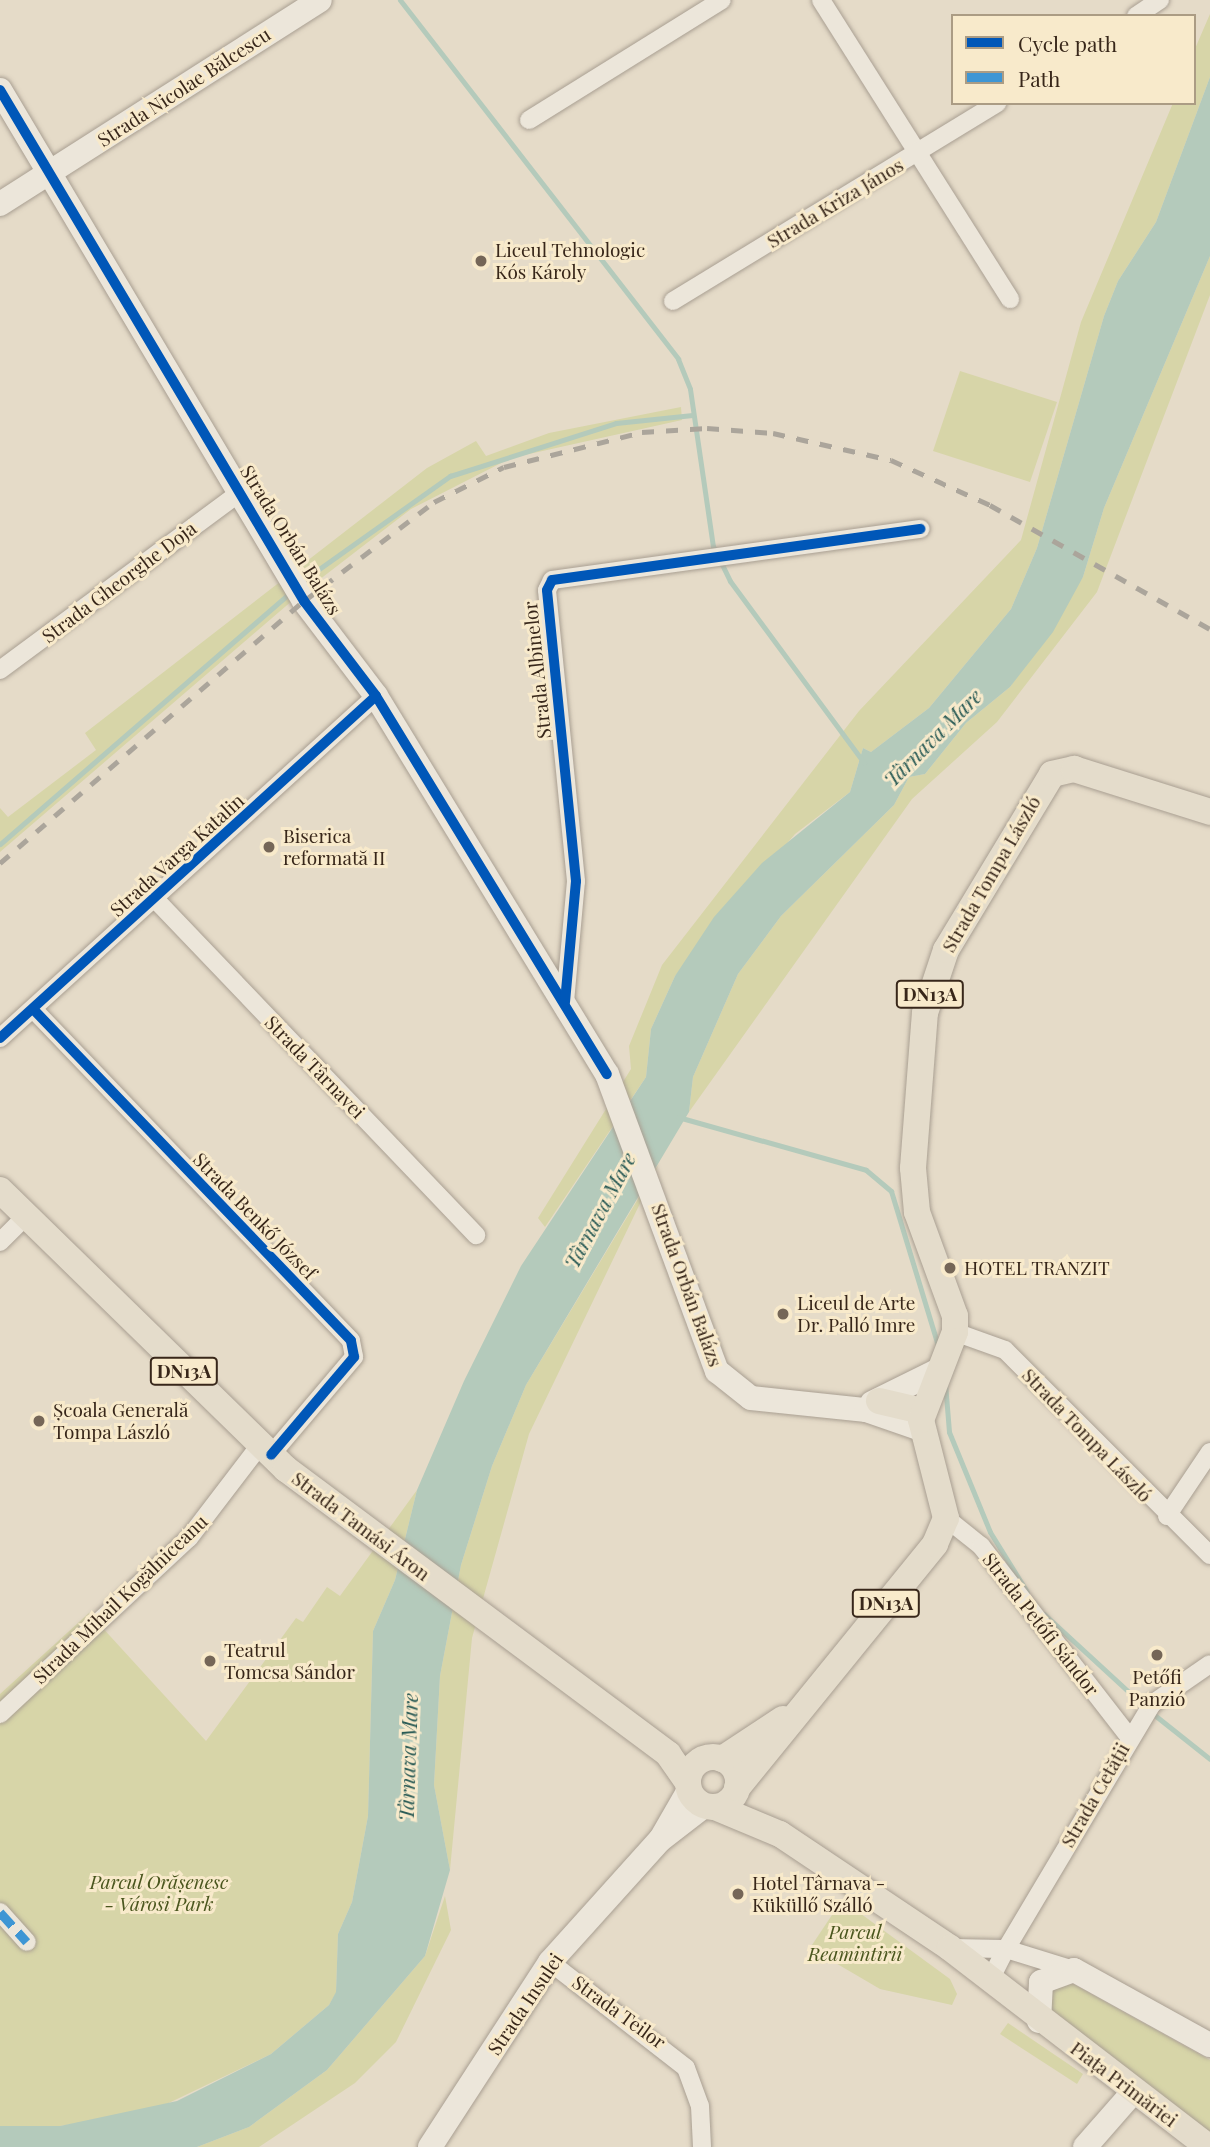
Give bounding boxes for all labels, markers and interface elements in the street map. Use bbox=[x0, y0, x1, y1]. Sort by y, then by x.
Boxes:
legend bbox=[951, 14, 1196, 105]
street label: Strada Nicolae Bălcescu bbox=[93, 23, 275, 151]
text: Cycle path bbox=[1018, 29, 1117, 57]
text: Path bbox=[1018, 64, 1060, 92]
street label: Strada Kriza János bbox=[763, 153, 907, 253]
place label: Liceul Tehnologic Kós Károly bbox=[495, 239, 646, 283]
marker: Liceul Tehnologic Kós Károly bbox=[473, 253, 489, 269]
street label: Strada Orbán Balázs bbox=[236, 461, 346, 619]
street label: Strada Gheorghe Doja bbox=[37, 517, 201, 647]
street label: Strada Albinelor bbox=[518, 600, 556, 740]
water label: Târnava Mare bbox=[878, 683, 986, 791]
street label: Strada Varga Katalin bbox=[105, 789, 249, 921]
street label: Strada Tompa László bbox=[937, 791, 1045, 957]
place label: Biserica reformată II bbox=[283, 825, 386, 869]
marker: Biserica reformată II bbox=[261, 839, 277, 855]
road number: DN13A bbox=[895, 979, 965, 1009]
street label: Strada Târnavei bbox=[260, 1011, 370, 1123]
street label: Strada Benkő József bbox=[189, 1148, 321, 1284]
water label: Târnava Mare bbox=[558, 1148, 640, 1272]
street label: Strada Orbán Balázs bbox=[647, 1200, 727, 1370]
place label: HOTEL TRANZIT bbox=[964, 1257, 1110, 1279]
marker: HOTEL TRANZIT bbox=[942, 1260, 958, 1276]
place label: Liceul de Arte Dr. Palló Imre bbox=[797, 1292, 916, 1336]
marker: Liceul de Arte Dr. Palló Imre bbox=[775, 1306, 791, 1322]
road number: DN13A bbox=[149, 1356, 219, 1386]
street label: Strada Tompa László bbox=[1017, 1363, 1157, 1507]
place label: Școala Generală Tompa László bbox=[53, 1399, 189, 1443]
marker: Școala Generală Tompa László bbox=[31, 1413, 47, 1429]
street label: Strada Tamási Áron bbox=[287, 1466, 435, 1586]
street label: Strada Mihail Kogălniceanu bbox=[28, 1510, 212, 1688]
street label: Strada Petőfi Sándor bbox=[978, 1548, 1104, 1700]
road number: DN13A bbox=[851, 1588, 921, 1618]
place label: Teatrul Tomcsa Sándor bbox=[224, 1639, 355, 1683]
marker: Petőfi Panzió bbox=[1149, 1647, 1165, 1663]
marker: Teatrul Tomcsa Sándor bbox=[202, 1653, 218, 1669]
place label: Petőfi Panzió bbox=[1129, 1666, 1185, 1710]
water label: Târnava Mare bbox=[392, 1693, 422, 1821]
street label: Strada Cetății bbox=[1056, 1739, 1134, 1851]
park label: Parcul Orășenesc - Városi Park bbox=[89, 1871, 229, 1915]
place label: Hotel Târnava - Küküllő Szálló bbox=[752, 1872, 886, 1916]
marker: Hotel Târnava - Küküllő Szálló bbox=[730, 1886, 746, 1902]
park label: Parcul Reamintirii bbox=[808, 1921, 902, 1965]
street label: Strada Insulei bbox=[483, 1949, 567, 2059]
street label: Strada Teilor bbox=[568, 1970, 670, 2054]
street label: Piața Primăriei bbox=[1066, 2036, 1182, 2132]

